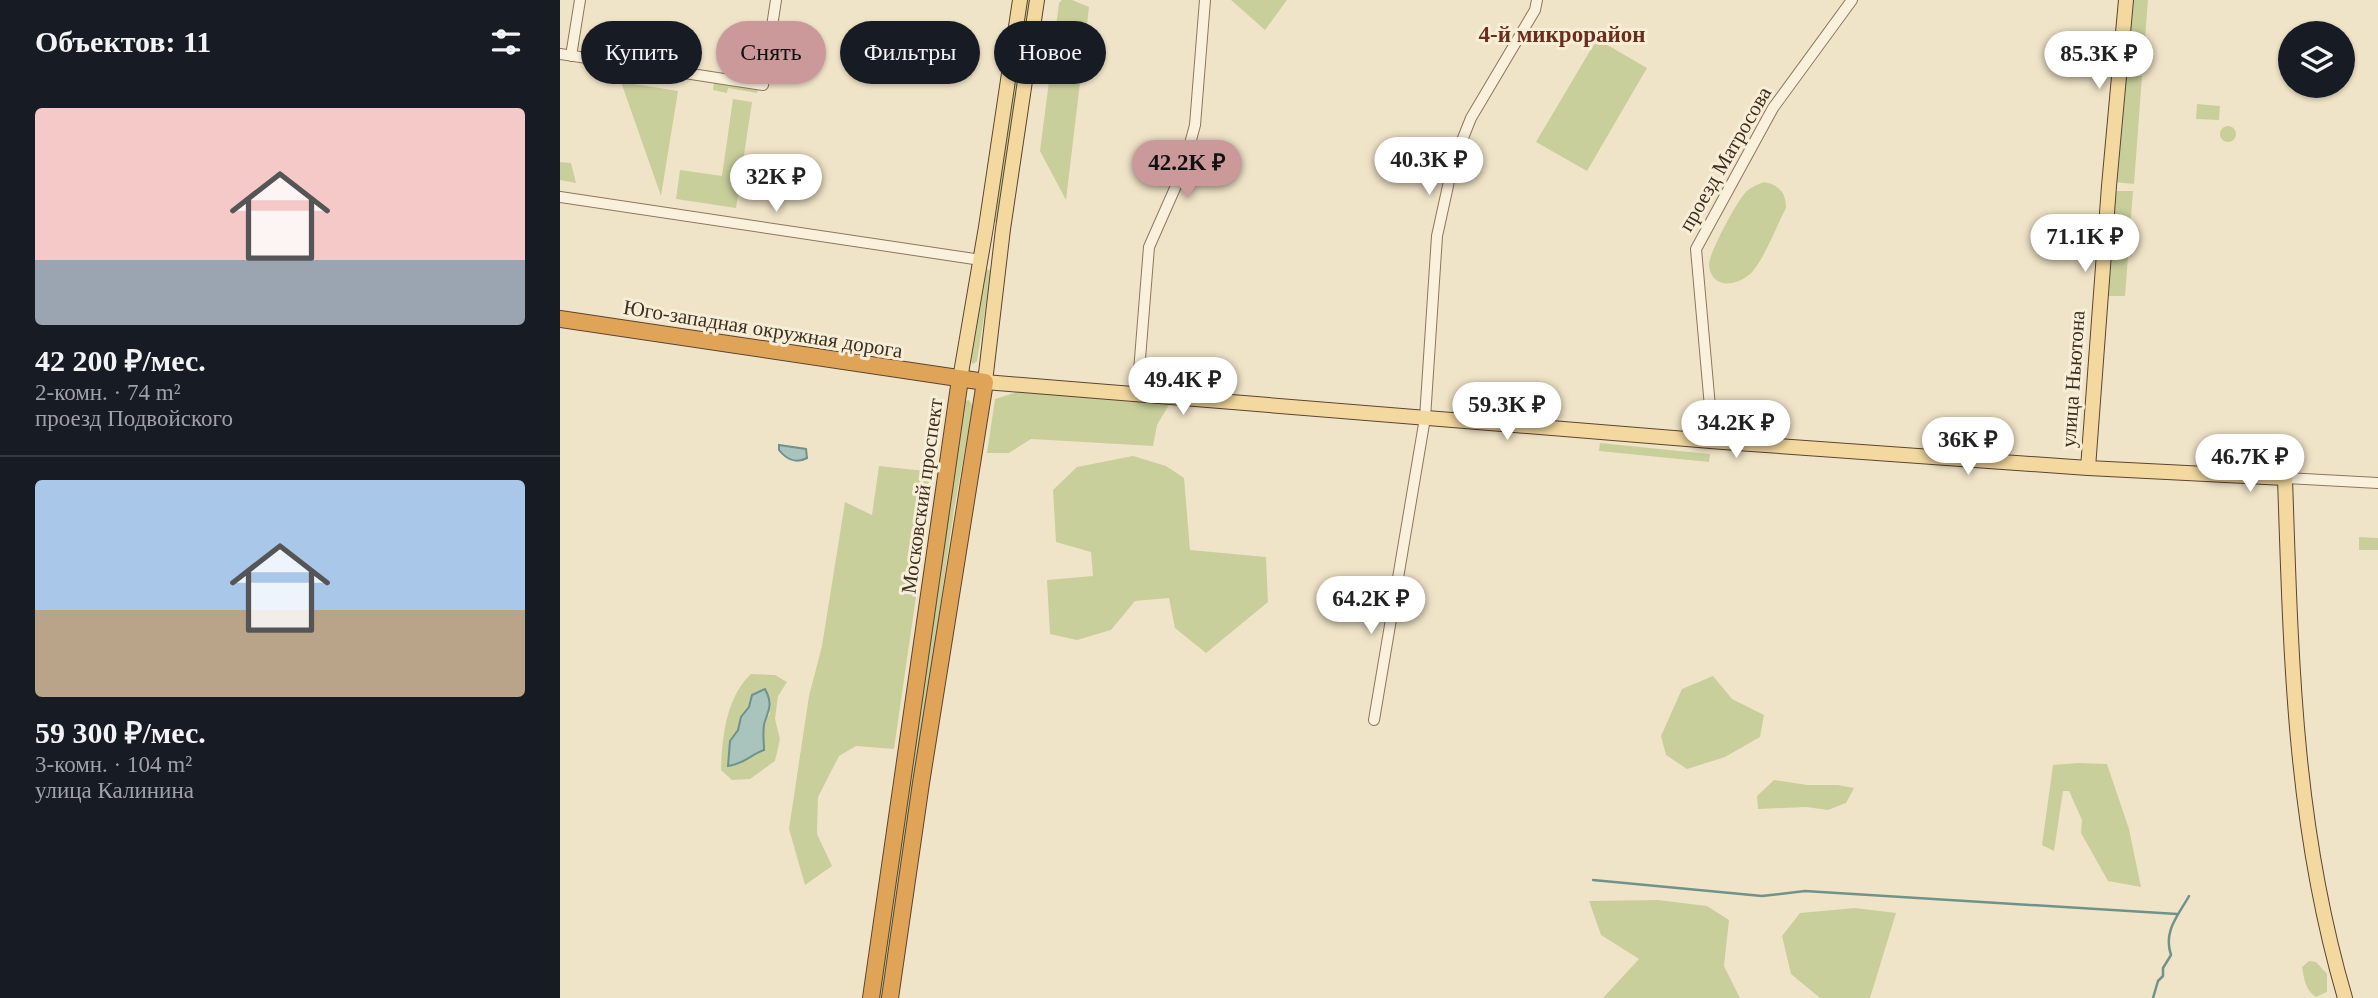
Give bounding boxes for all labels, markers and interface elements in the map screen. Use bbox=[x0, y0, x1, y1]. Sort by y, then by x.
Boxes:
chip: Купить bbox=[581, 21, 702, 84]
chip: Снять bbox=[716, 21, 826, 84]
chip: Фильтры bbox=[840, 21, 980, 84]
chip: Новое bbox=[994, 21, 1106, 84]
map controls bbox=[2278, 21, 2355, 98]
button: layers bbox=[2278, 21, 2355, 98]
district label: 4-й микрорайон bbox=[1479, 22, 1645, 47]
icon: filters bbox=[487, 23, 525, 61]
text: Объектов: 11 bbox=[35, 25, 211, 58]
pin: 85.3K ₽ bbox=[2034, 32, 2164, 91]
text: 85.3K ₽ bbox=[2060, 41, 2138, 66]
street label: проезд Матросова bbox=[1674, 82, 1777, 236]
pin: 40.3K ₽ bbox=[1364, 138, 1494, 197]
pin: 42.2K ₽ bbox=[1122, 140, 1252, 200]
text: 40.3K ₽ bbox=[1390, 147, 1468, 172]
text: 42.2K ₽ bbox=[1148, 150, 1226, 175]
icon: home bbox=[217, 153, 343, 279]
pin: 32K ₽ bbox=[727, 154, 825, 214]
text: 32K ₽ bbox=[746, 164, 806, 189]
pin: 71.1K ₽ bbox=[2020, 215, 2150, 274]
text: 71.1K ₽ bbox=[2046, 224, 2124, 249]
street label: Юго-западная окружная дорога bbox=[622, 295, 905, 363]
street label: улица Ньютона bbox=[2056, 309, 2090, 448]
text: 42 200 ₽/мес. bbox=[35, 344, 206, 377]
pin: 49.4K ₽ bbox=[1118, 358, 1248, 417]
text: 49.4K ₽ bbox=[1144, 367, 1222, 392]
text: 2-комн. · 74 m² bbox=[35, 380, 181, 405]
pin: 59.3K ₽ bbox=[1442, 382, 1572, 442]
text: 59.3K ₽ bbox=[1468, 392, 1546, 417]
street label: Московский проспект bbox=[896, 397, 948, 595]
pin: 34.2K ₽ bbox=[1671, 400, 1801, 460]
text: проезд Подвойского bbox=[35, 406, 233, 431]
text: 34.2K ₽ bbox=[1697, 410, 1775, 435]
pin: 36K ₽ bbox=[1919, 418, 2017, 477]
text: 36K ₽ bbox=[1938, 427, 1998, 452]
pin: 46.7K ₽ bbox=[2185, 434, 2315, 494]
text: 46.7K ₽ bbox=[2211, 444, 2289, 469]
icon: home bbox=[217, 525, 343, 651]
pin: 64.2K ₽ bbox=[1306, 576, 1436, 636]
text: 64.2K ₽ bbox=[1332, 586, 1410, 611]
text: 59 300 ₽/мес. bbox=[35, 716, 206, 749]
text: 3-комн. · 104 m² bbox=[35, 752, 192, 777]
text: улица Калинина bbox=[35, 778, 194, 803]

